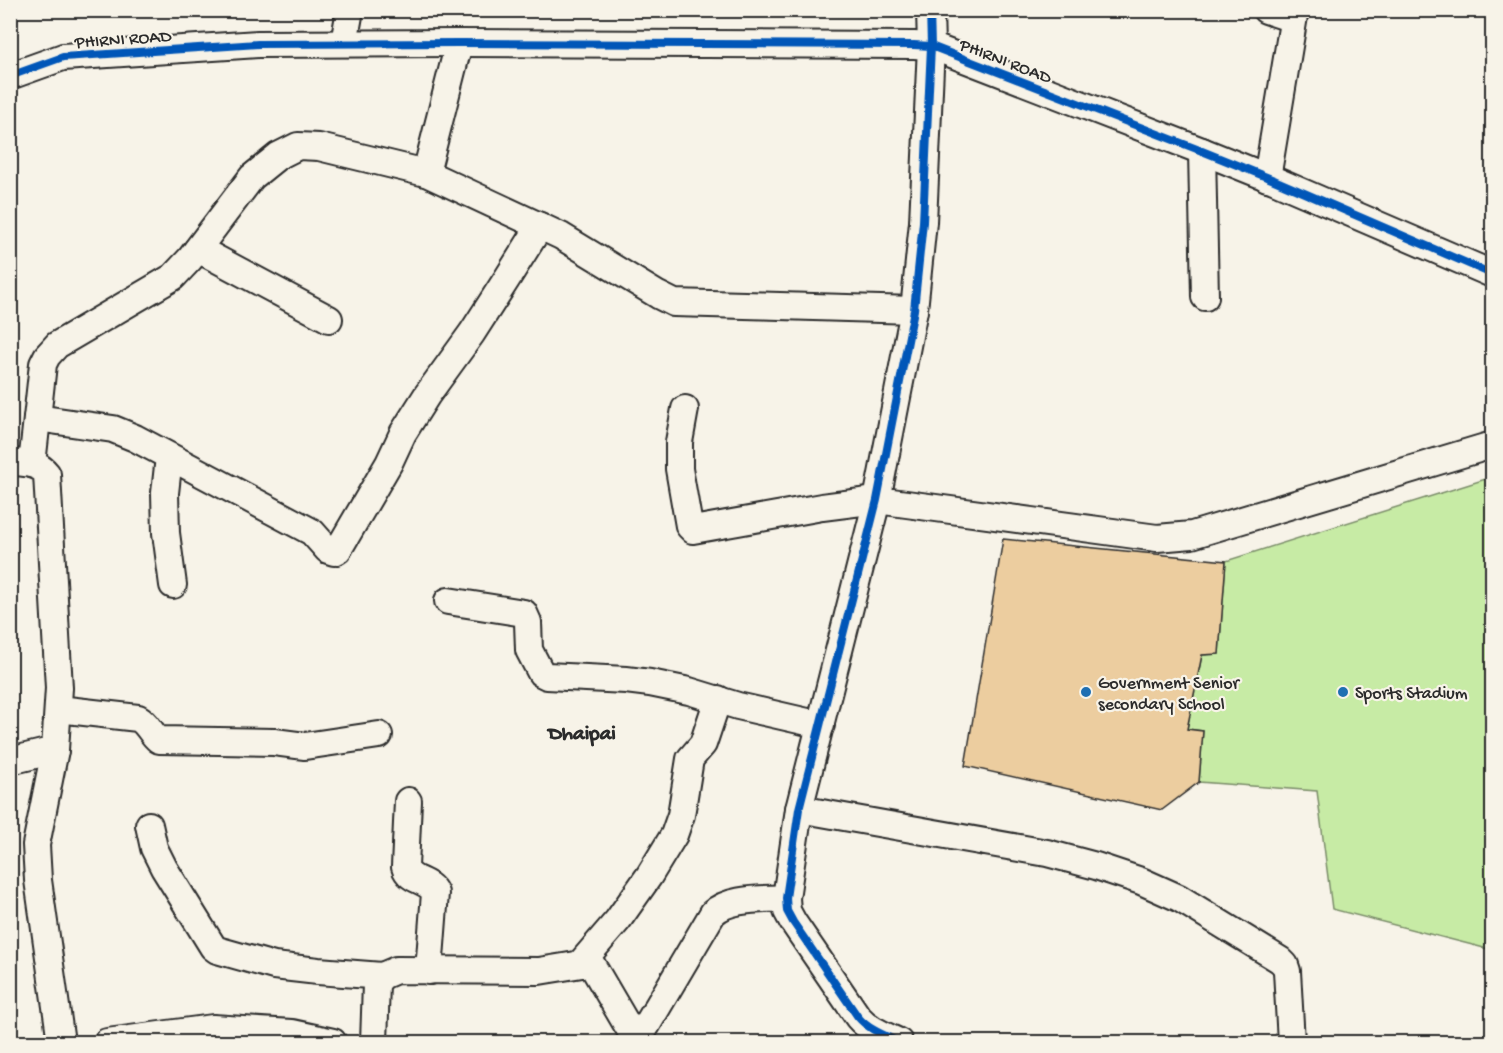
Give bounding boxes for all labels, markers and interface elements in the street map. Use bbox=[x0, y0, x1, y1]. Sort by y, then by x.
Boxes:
street label: PHIRNI ROAD bbox=[73, 27, 173, 54]
street label: PHIRNI ROAD bbox=[955, 35, 1054, 90]
place label: Government Senior secondary School bbox=[1098, 674, 1241, 716]
place label: Sports Stadium bbox=[1355, 684, 1468, 705]
marker: Government Senior secondary School bbox=[1079, 685, 1093, 699]
marker: Sports Stadium bbox=[1336, 685, 1350, 699]
district label: Dhaipai bbox=[546, 723, 616, 748]

